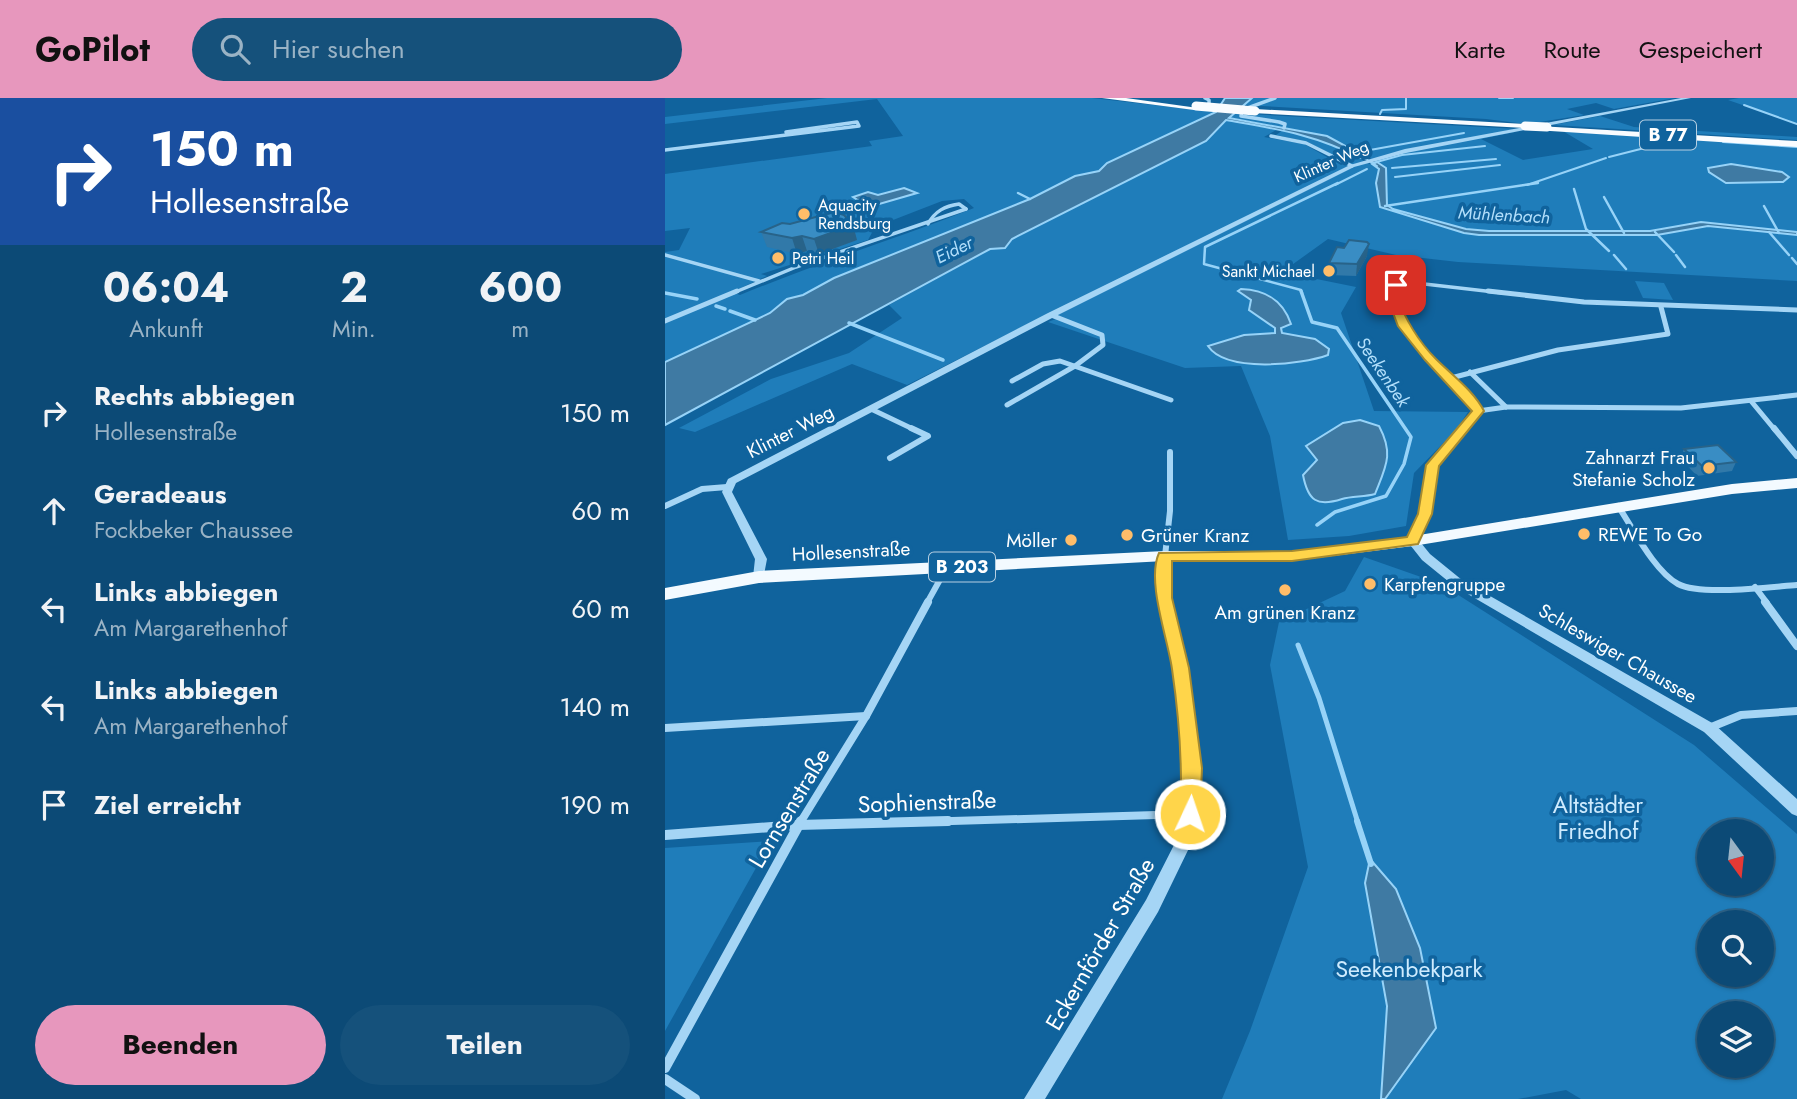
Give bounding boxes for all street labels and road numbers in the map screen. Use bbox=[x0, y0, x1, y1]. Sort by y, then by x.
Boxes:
road number: B 77 bbox=[1640, 120, 1696, 150]
street label: Klinter Weg bbox=[1290, 135, 1372, 188]
street label: Klinter Weg bbox=[742, 398, 838, 465]
street label: Hollesenstraße bbox=[791, 535, 911, 568]
road number: B 203 bbox=[929, 552, 995, 582]
street label: Schleswiger Chaussee bbox=[1534, 597, 1702, 710]
street label: Lornsenstraße bbox=[740, 741, 838, 874]
street label: Sophienstraße bbox=[857, 783, 997, 821]
street label: Eckernförder Straße bbox=[1037, 851, 1163, 1036]

